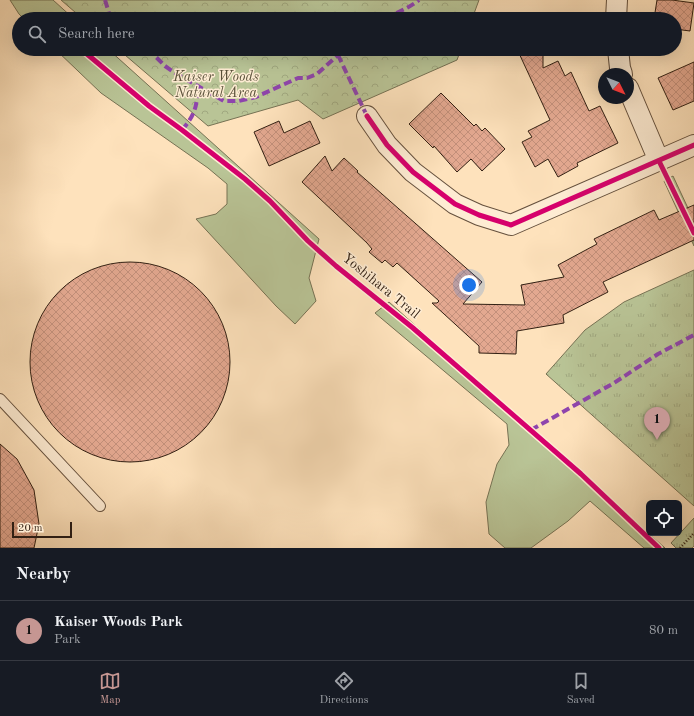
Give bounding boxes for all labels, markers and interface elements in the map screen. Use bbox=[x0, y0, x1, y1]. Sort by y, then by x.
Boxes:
search box bbox=[12, 12, 682, 56]
icon: search bbox=[26, 23, 48, 45]
text: Search here bbox=[58, 27, 135, 42]
north arrow bbox=[598, 68, 634, 104]
park label: Kaiser Woods Natural Area bbox=[172, 70, 259, 100]
street label: Yoshihara Trail bbox=[340, 251, 422, 321]
your location bbox=[459, 275, 479, 295]
pin: 1 bbox=[644, 407, 670, 440]
map controls bbox=[646, 500, 682, 536]
button: locate bbox=[646, 500, 682, 536]
scale bar bbox=[12, 520, 72, 539]
text: 20 m bbox=[18, 523, 43, 534]
text: Nearby bbox=[16, 566, 71, 583]
text: Kaiser Woods Park bbox=[54, 615, 183, 630]
text: 1 bbox=[25, 624, 33, 637]
text: 80 m bbox=[649, 624, 678, 637]
text: Park bbox=[54, 633, 81, 646]
tab: Map bbox=[99, 670, 121, 708]
tab: Directions bbox=[320, 670, 368, 708]
tab: Saved bbox=[567, 670, 595, 708]

